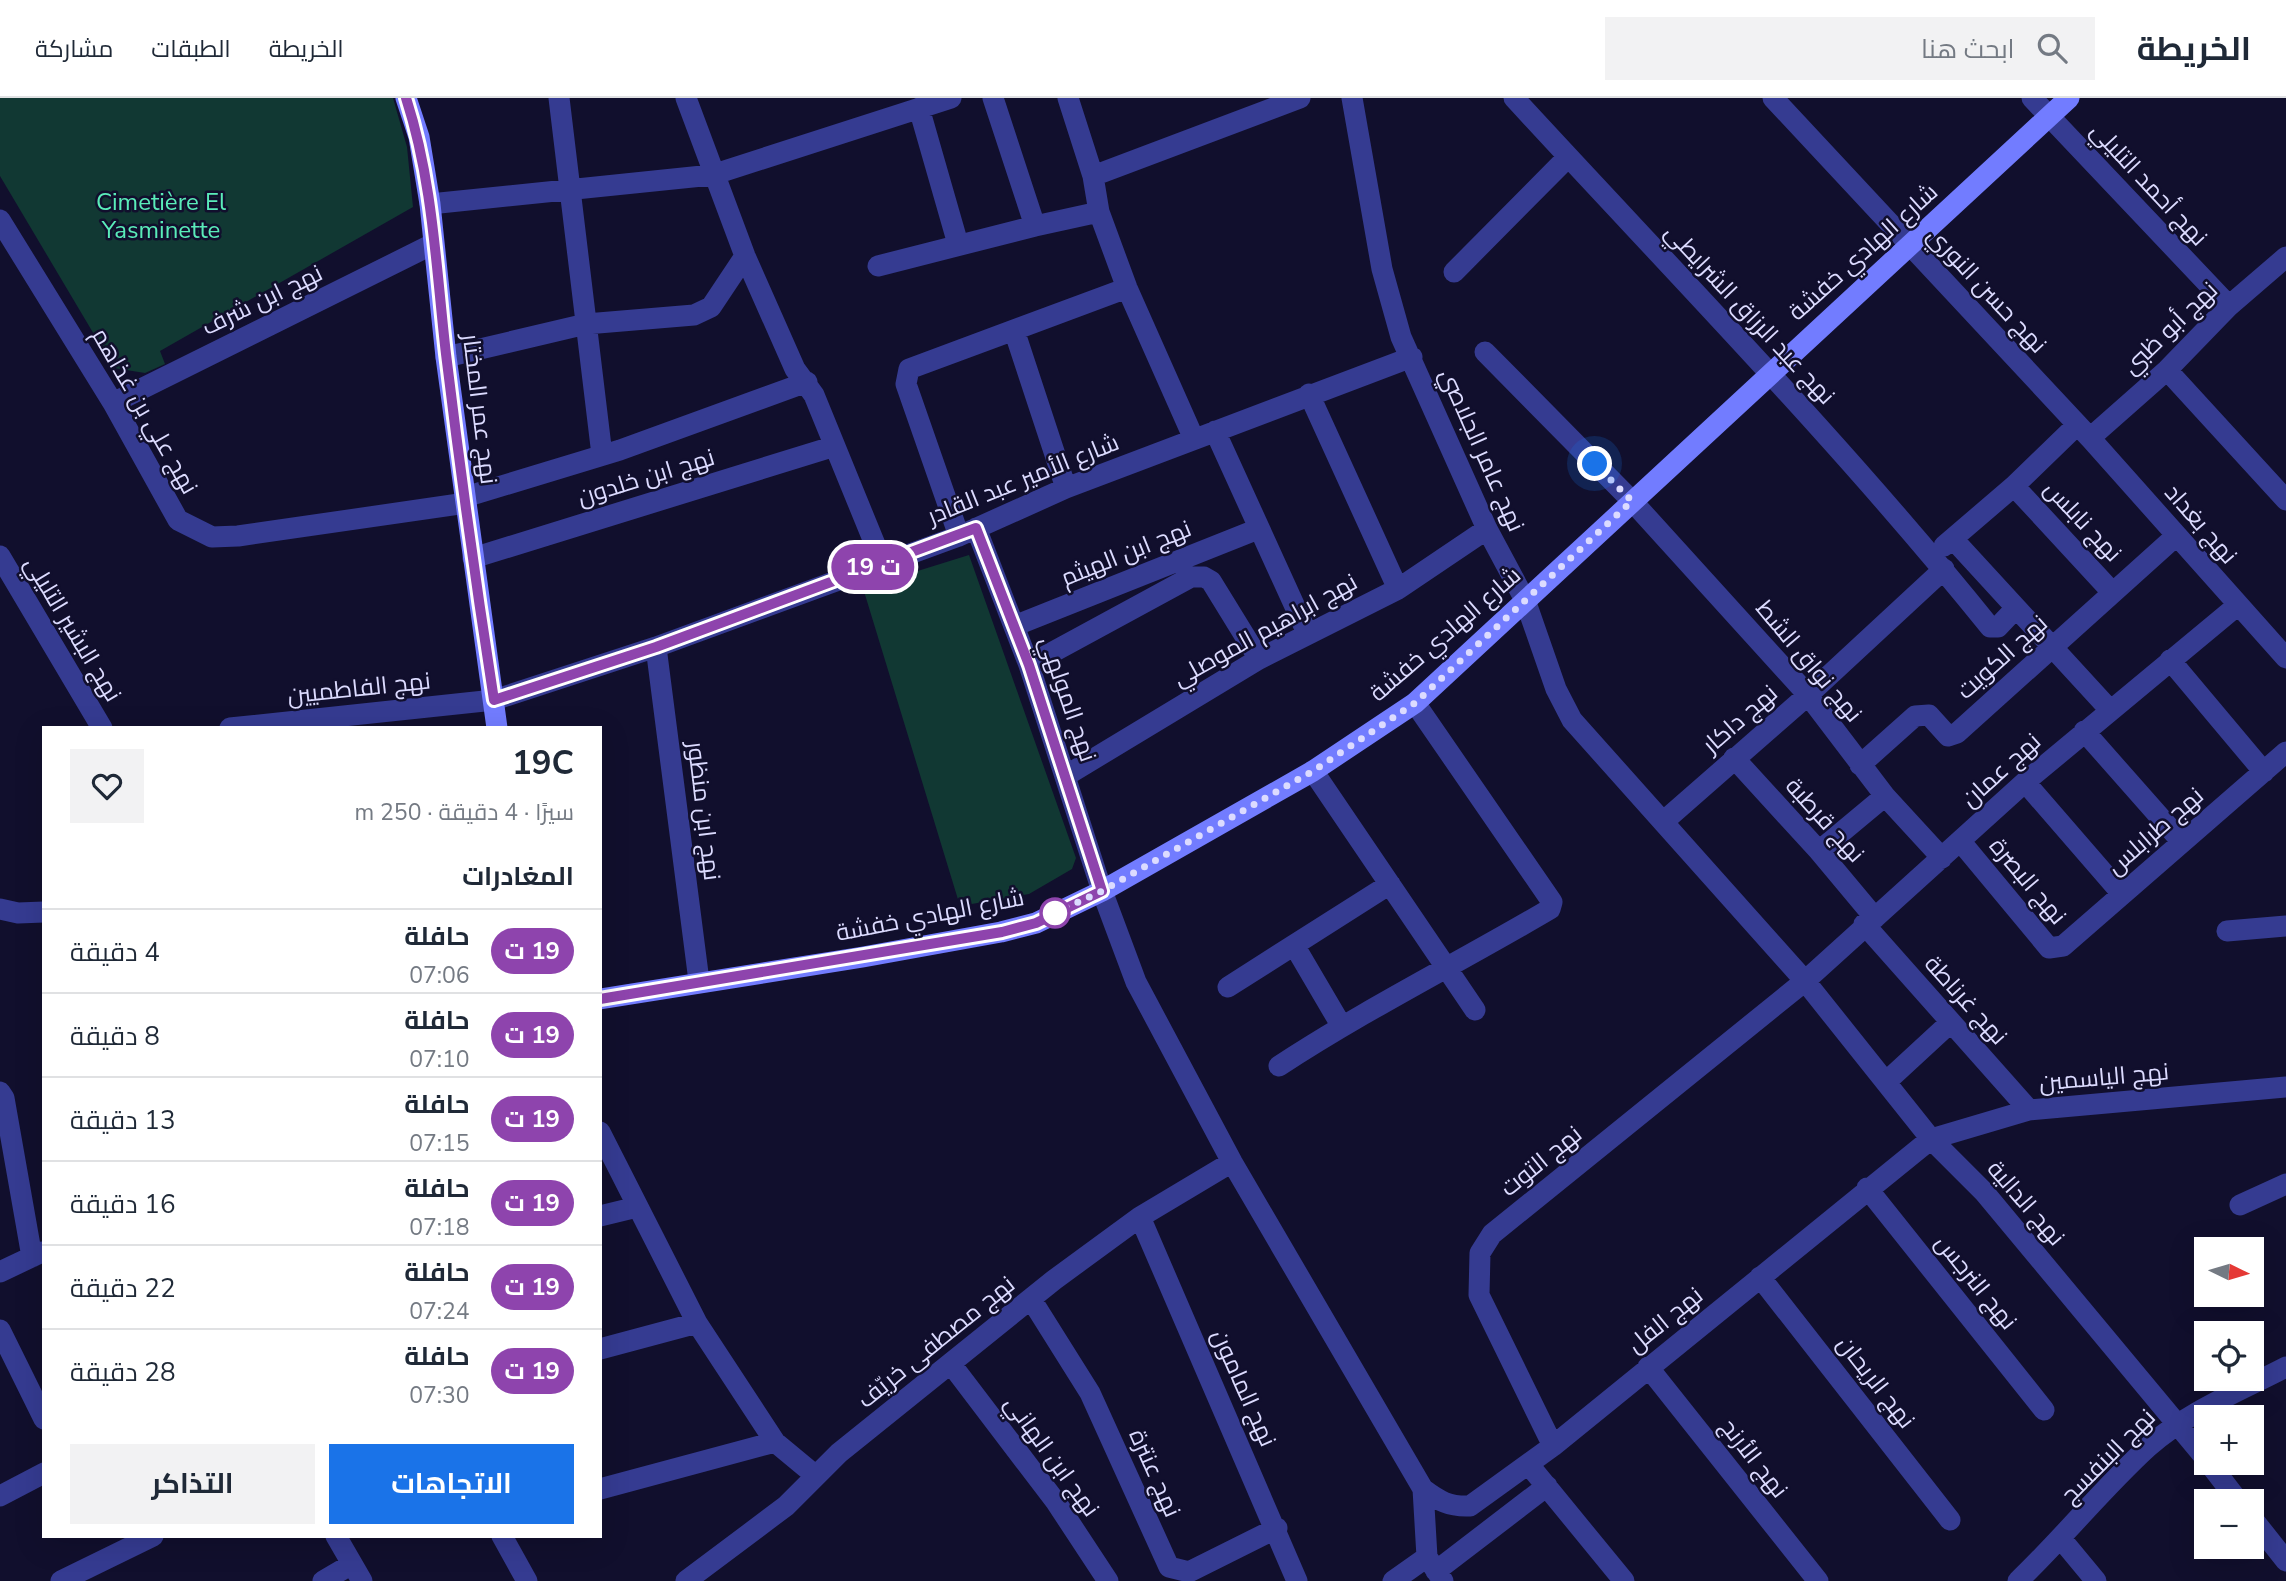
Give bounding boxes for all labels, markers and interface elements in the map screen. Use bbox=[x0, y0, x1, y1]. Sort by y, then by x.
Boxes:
search box bbox=[1605, 17, 2095, 80]
text: الخريطة bbox=[2137, 27, 2251, 72]
icon: search bbox=[2033, 29, 2071, 67]
text: ابحث هنا bbox=[1921, 32, 2015, 67]
text: مشاركة bbox=[35, 33, 113, 65]
text: الطبقات bbox=[151, 33, 231, 65]
text: الخريطة bbox=[269, 33, 344, 65]
street label: نهج أحمد التليلي bbox=[2081, 115, 2215, 255]
street label: شارع الهادي خفشة bbox=[1781, 176, 1946, 329]
park label: Cimetière El Yasminette bbox=[96, 186, 226, 246]
street label: نهج عبد الرزاق الشرايطي bbox=[1656, 217, 1842, 413]
street label: نهج حسن النوري bbox=[1919, 220, 2054, 361]
street label: نهج ابن شرف bbox=[196, 257, 328, 343]
street label: نهج أبو ظبي bbox=[2115, 275, 2227, 384]
street label: نهج علي بن غذاهم bbox=[82, 322, 206, 501]
street label: نهج عمر المختار bbox=[455, 330, 505, 486]
street label: نهج عامر الجلاصي bbox=[1430, 363, 1532, 537]
street label: شارع الأمير عبد القادر bbox=[921, 426, 1124, 533]
street label: نهج ابن خلدون bbox=[573, 441, 719, 513]
your location bbox=[1577, 446, 1612, 481]
street label: نهج نابلس bbox=[2037, 473, 2129, 569]
street label: نهج بغداد bbox=[2157, 477, 2245, 571]
street label: نهج ابن الهيثم bbox=[1056, 512, 1196, 594]
line badge: 19 ت bbox=[824, 544, 922, 590]
street label: نهج البشير التليلي bbox=[14, 550, 129, 709]
text: 19 ت bbox=[845, 551, 901, 583]
street label: شارع الهادي خفشة bbox=[1362, 559, 1529, 710]
street label: نهج ابراهيم الموصلي bbox=[1167, 566, 1364, 697]
street label: نهج نواق الشط bbox=[1749, 593, 1869, 729]
street label: نهج الكويت bbox=[1950, 608, 2054, 706]
street label: نهج المولهي bbox=[1029, 632, 1104, 767]
street label: نهج الفاطميين bbox=[286, 665, 432, 711]
street label: نهج داكار bbox=[1694, 677, 1784, 762]
street label: نهج عمان bbox=[1954, 726, 2048, 814]
street label: نهج ابن منظور bbox=[679, 738, 728, 882]
text: 19C bbox=[512, 741, 574, 786]
button: heart bbox=[70, 749, 144, 823]
street label: نهج قرطبة bbox=[1778, 771, 1872, 869]
street label: نهج طرابلس bbox=[2100, 780, 2210, 882]
text: سيرًا · 4 دقيقة · 250 m bbox=[354, 797, 574, 828]
street label: نهج البصرة bbox=[1982, 831, 2074, 931]
text: المغادرات bbox=[462, 859, 574, 894]
street label: شارع الهادي خفشة bbox=[833, 881, 1027, 951]
unlabelled marker bbox=[1040, 898, 1070, 928]
text: حافلة bbox=[404, 919, 470, 954]
text: 4 دقيقة bbox=[70, 935, 160, 970]
text: 19 ت bbox=[505, 935, 560, 967]
street label: نهج غرناطة bbox=[1917, 948, 2015, 1052]
text: 07:06 bbox=[409, 960, 470, 991]
text: حافلة bbox=[404, 1003, 470, 1038]
text: 8 دقيقة bbox=[70, 1019, 160, 1054]
text: 19 ت bbox=[505, 1019, 560, 1051]
text: 07:10 bbox=[409, 1044, 470, 1075]
street label: نهج الياسمين bbox=[2038, 1055, 2170, 1099]
text: حافلة bbox=[404, 1087, 470, 1122]
text: 13 دقيقة bbox=[70, 1103, 176, 1138]
text: 19 ت bbox=[505, 1103, 560, 1135]
street label: نهج التوت bbox=[1493, 1118, 1589, 1204]
text: 07:15 bbox=[409, 1128, 470, 1159]
street label: نهج الدالية bbox=[1980, 1153, 2072, 1253]
text: حافلة bbox=[404, 1171, 470, 1206]
text: 16 دقيقة bbox=[70, 1187, 176, 1222]
text: 19 ت bbox=[505, 1187, 560, 1219]
text: 07:18 bbox=[409, 1212, 470, 1243]
street label: نهج النرجس bbox=[1928, 1228, 2024, 1336]
north arrow bbox=[2194, 1237, 2264, 1307]
map controls bbox=[2194, 1237, 2264, 1559]
text: حافلة bbox=[404, 1255, 470, 1290]
street label: نهج مصطفى خريّف bbox=[850, 1268, 1022, 1416]
text: 22 دقيقة bbox=[70, 1271, 176, 1306]
text: 19 ت bbox=[505, 1271, 560, 1303]
street label: نهج الفل bbox=[1620, 1280, 1710, 1360]
text: 07:24 bbox=[409, 1296, 470, 1327]
button: locate bbox=[2194, 1321, 2264, 1391]
street label: نهج المامون bbox=[1204, 1324, 1284, 1452]
street label: نهج الريحان bbox=[1830, 1329, 1922, 1435]
text: حافلة bbox=[404, 1339, 470, 1374]
text: 28 دقيقة bbox=[70, 1355, 176, 1390]
text: 19 ت bbox=[505, 1355, 560, 1387]
text: 07:30 bbox=[409, 1380, 470, 1411]
street label: نهج ابن الهاني bbox=[995, 1389, 1107, 1525]
street label: نهج البنفسج bbox=[2054, 1402, 2162, 1510]
button: + bbox=[2194, 1405, 2264, 1475]
street label: نهج الأرنج bbox=[1713, 1411, 1795, 1505]
street label: نهج عنترة bbox=[1121, 1424, 1189, 1522]
button: التذاكر bbox=[70, 1444, 315, 1524]
button: الاتجاهات bbox=[329, 1444, 574, 1524]
button: − bbox=[2194, 1489, 2264, 1559]

